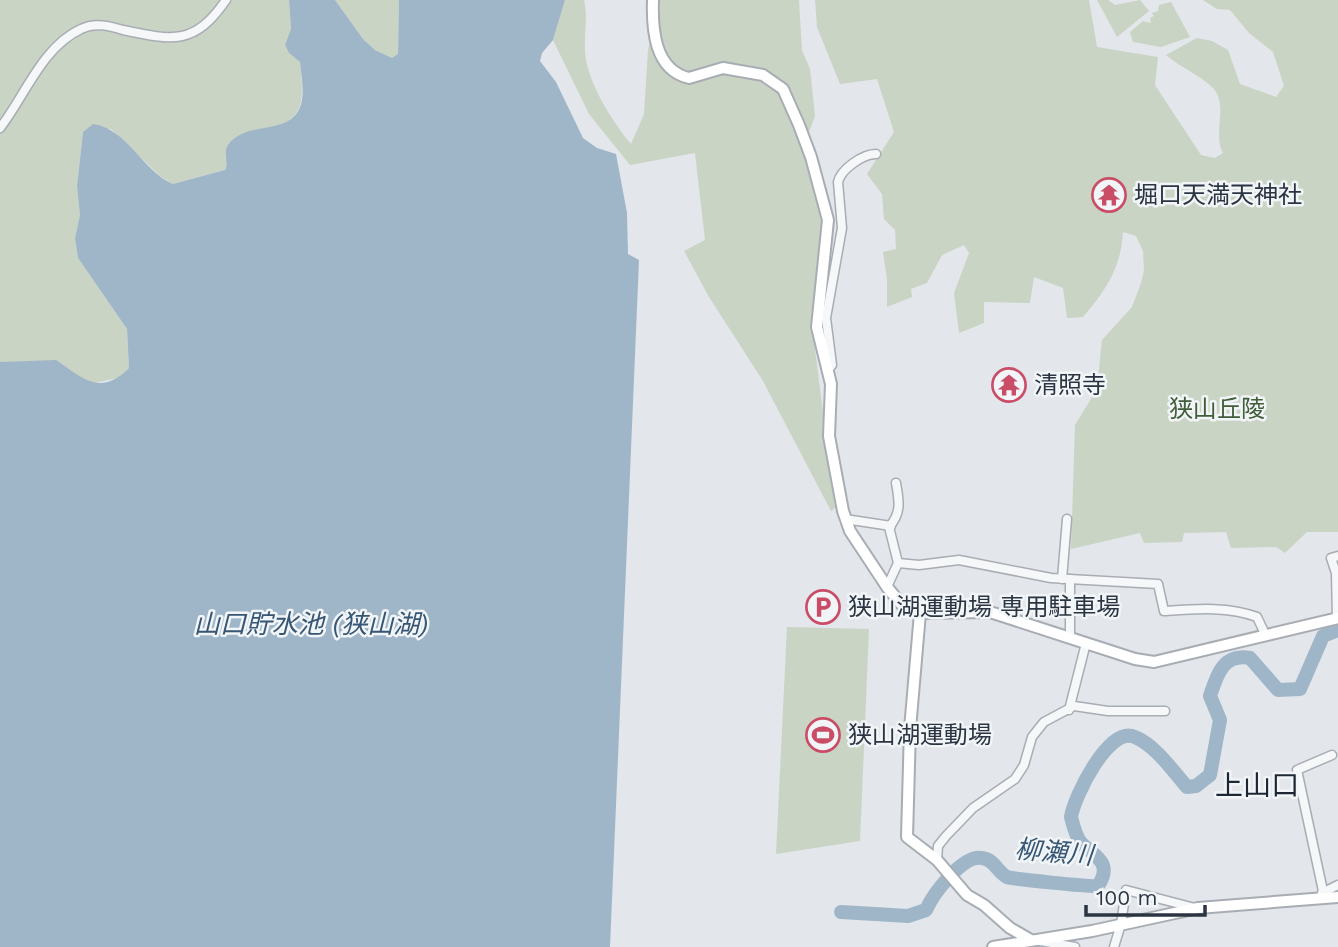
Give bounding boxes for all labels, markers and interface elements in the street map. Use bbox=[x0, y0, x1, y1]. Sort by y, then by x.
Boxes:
temple icon: 堀口天満天神社 bbox=[1090, 176, 1128, 214]
place label: 堀口天満天神社 bbox=[1134, 181, 1302, 209]
temple icon: 清照寺 bbox=[990, 366, 1028, 404]
place label: 清照寺 bbox=[1034, 371, 1106, 399]
park label: 狭山丘陵 bbox=[1169, 395, 1265, 423]
parking icon: 狭山湖運動場 専用駐車場 bbox=[804, 588, 842, 626]
place label: 狭山湖運動場 専用駐車場 bbox=[848, 593, 1120, 621]
water label: 山口貯水池 (狭山湖) bbox=[194, 609, 428, 639]
sports icon: 狭山湖運動場 bbox=[804, 716, 842, 754]
place label: 狭山湖運動場 bbox=[848, 721, 992, 749]
district label: 上山口 bbox=[1215, 769, 1299, 802]
water label: 柳瀬川 bbox=[1014, 834, 1097, 871]
scale bar bbox=[1086, 874, 1205, 918]
text: 100 m bbox=[1096, 885, 1158, 910]

